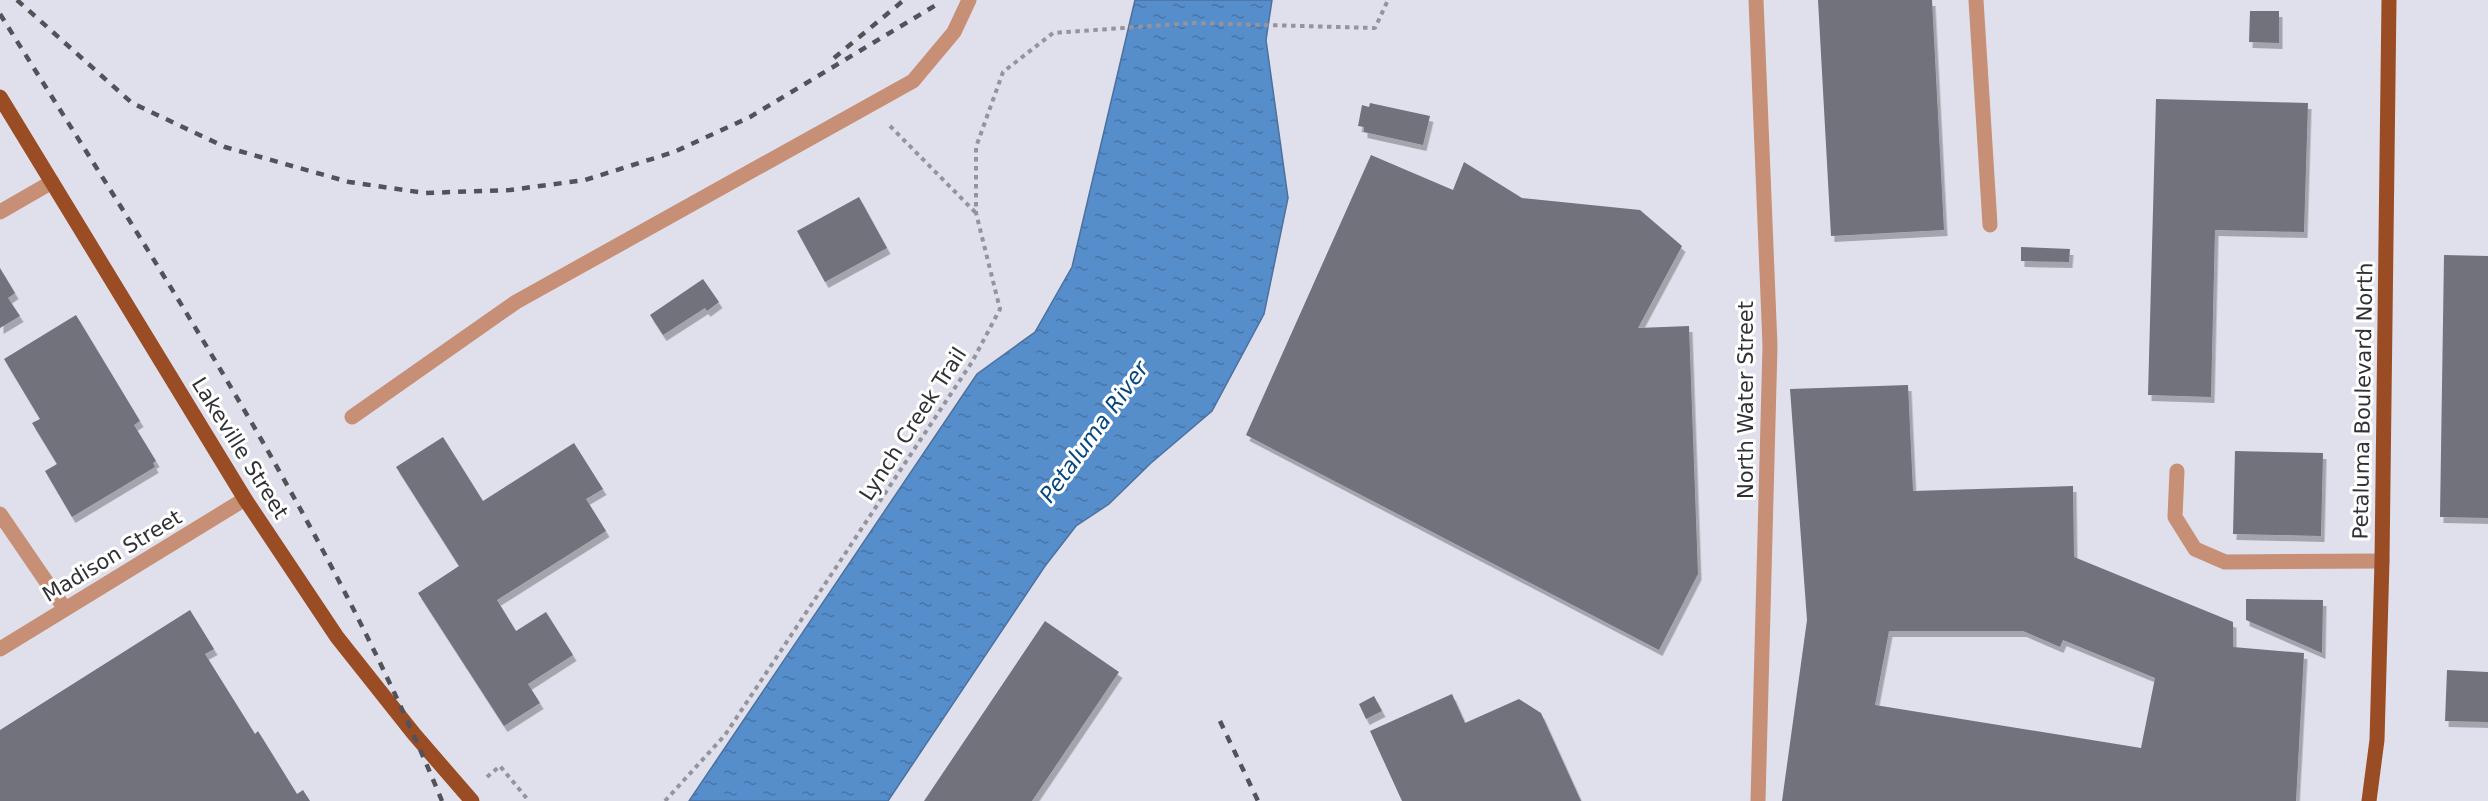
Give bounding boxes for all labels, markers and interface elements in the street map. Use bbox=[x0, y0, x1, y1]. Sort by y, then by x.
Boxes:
street label: Petaluma Boulevard North bbox=[2349, 262, 2377, 540]
street label: North Water Street bbox=[1734, 301, 1758, 499]
street label: Lynch Creek Trail bbox=[855, 343, 971, 505]
water label: Petaluma River bbox=[1035, 355, 1155, 507]
street label: Lakeville Street bbox=[187, 373, 293, 523]
street label: Madison Street bbox=[38, 505, 186, 607]

